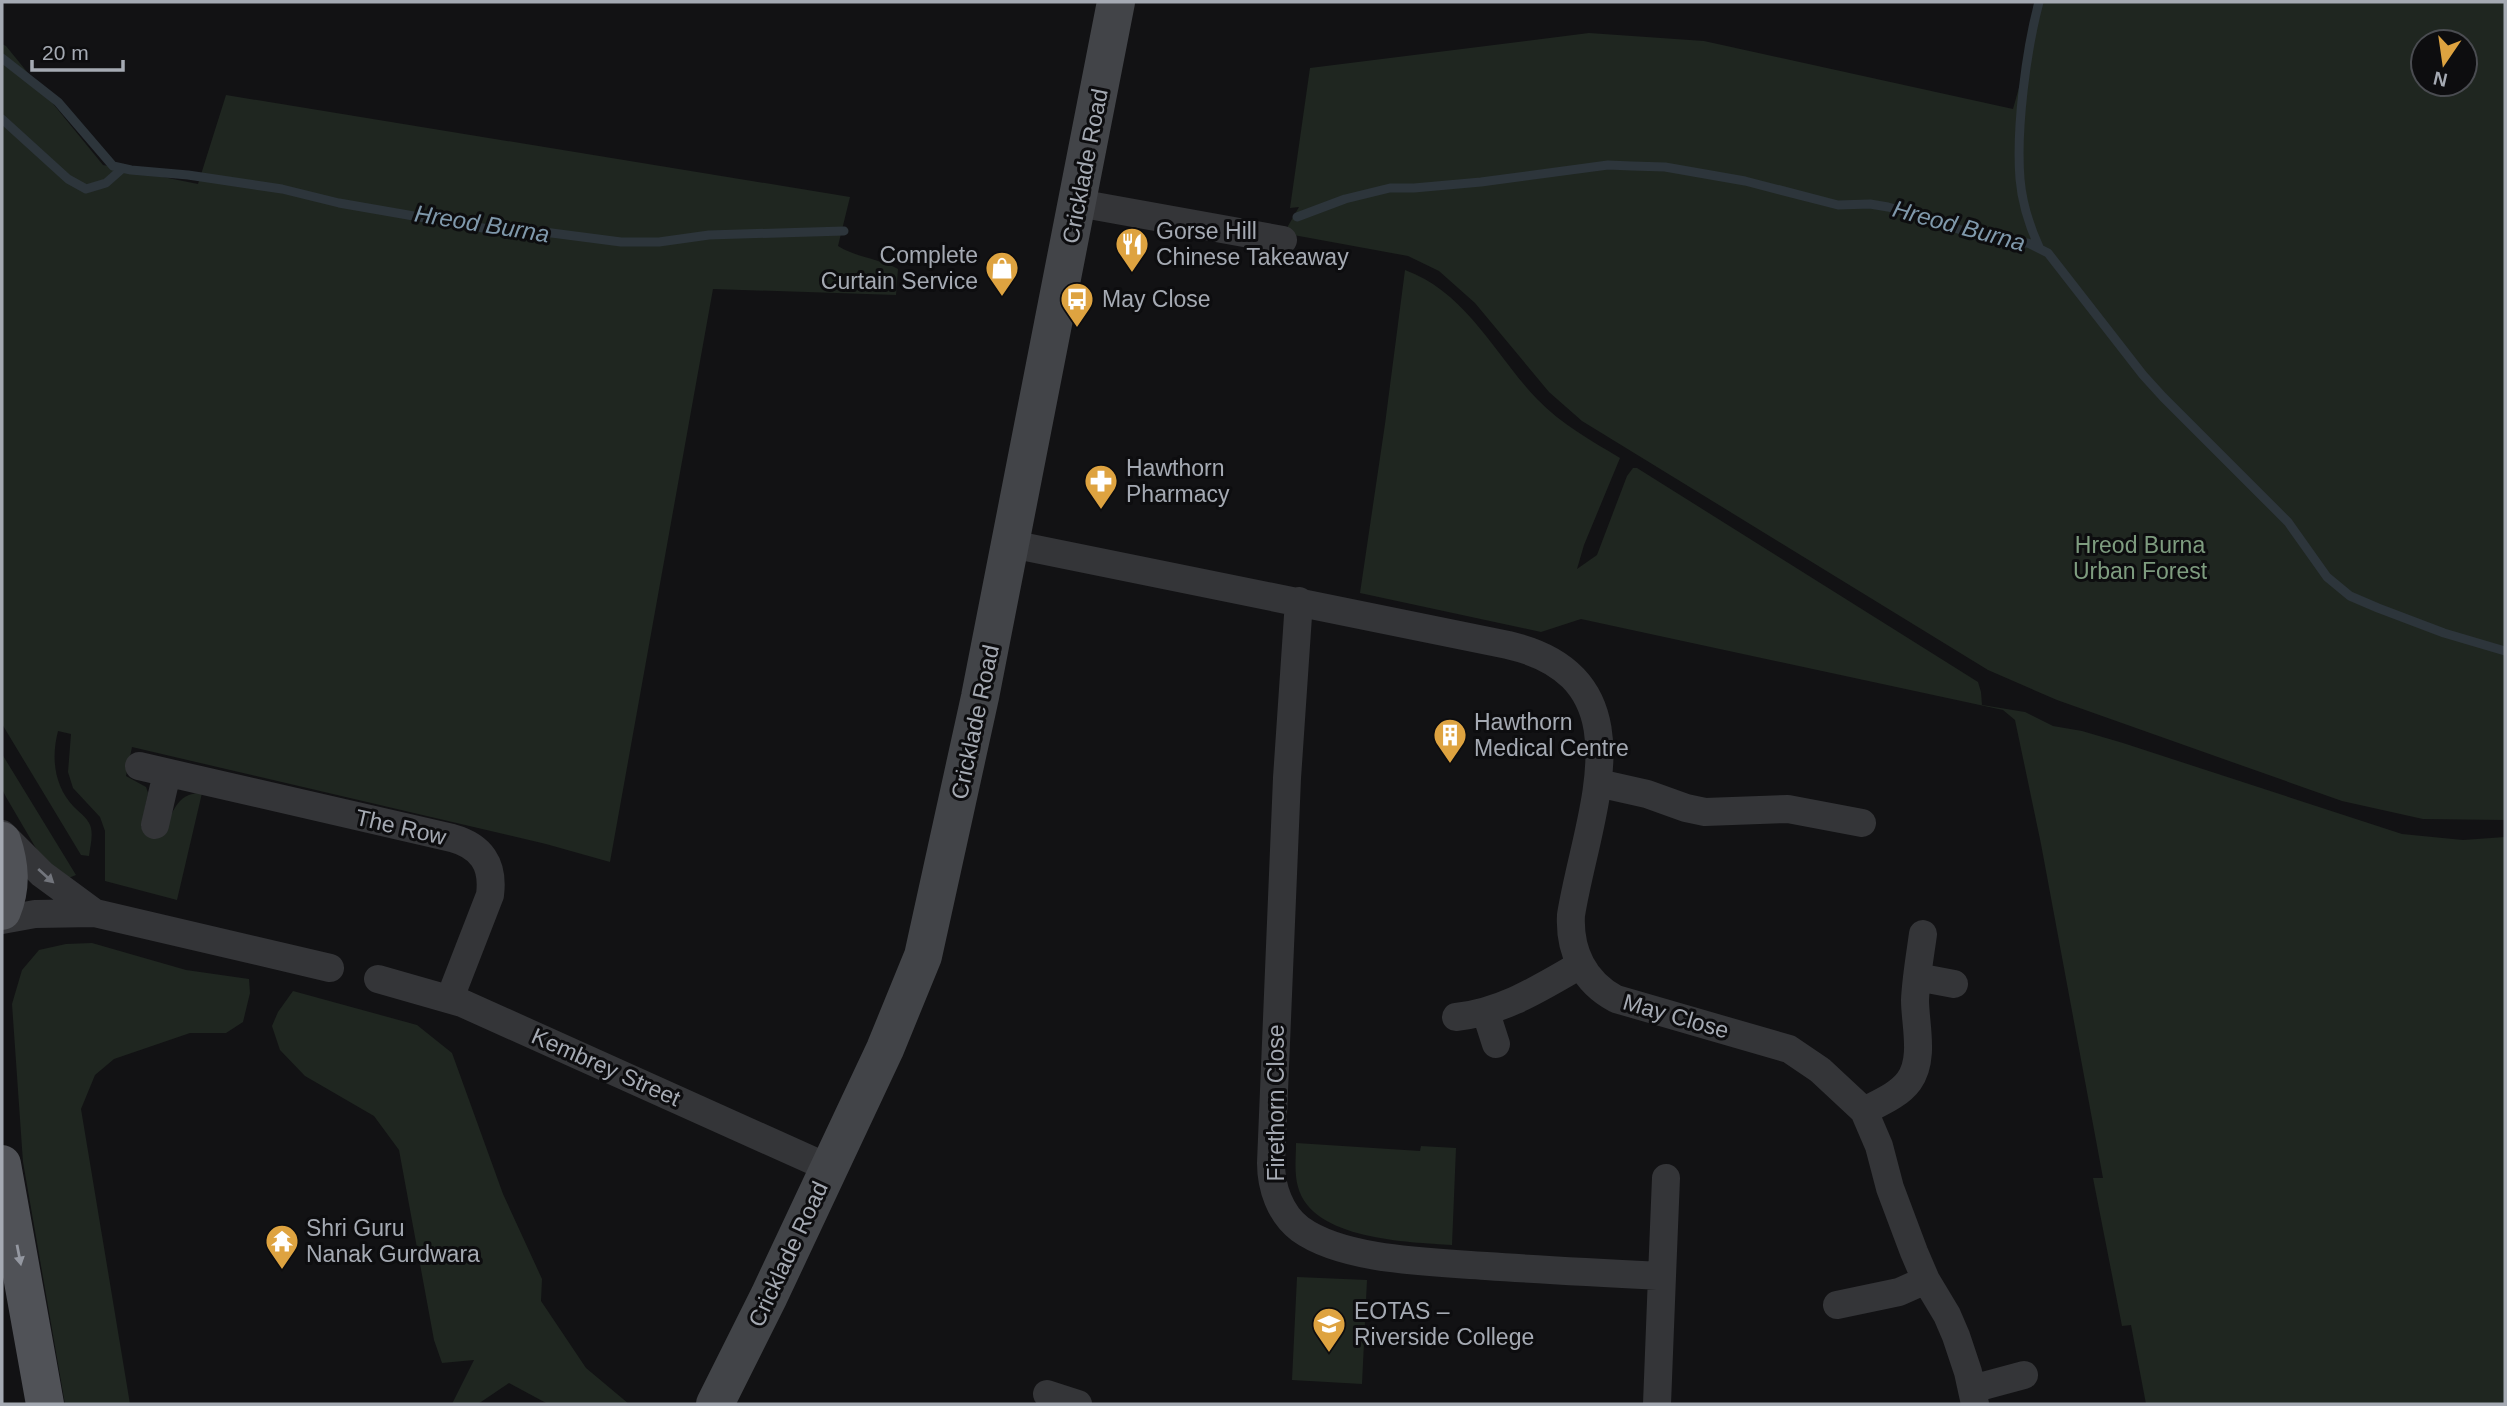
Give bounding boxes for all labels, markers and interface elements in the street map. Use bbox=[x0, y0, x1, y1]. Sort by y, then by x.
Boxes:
scale bar bbox=[32, 28, 122, 72]
north arrow bbox=[2409, 28, 2479, 98]
text: 20 m bbox=[42, 41, 89, 64]
text: N bbox=[2431, 67, 2449, 91]
street label: Cricklade Road bbox=[1057, 86, 1113, 246]
water label: Hreod Burna bbox=[1890, 195, 2028, 256]
water label: Hreod Burna bbox=[413, 200, 551, 247]
place label: Gorse Hill Chinese Takeaway bbox=[1156, 218, 1349, 270]
restaurant icon: Gorse Hill Chinese Takeaway bbox=[1113, 225, 1151, 274]
place label: Complete Curtain Service bbox=[821, 242, 978, 294]
shop icon: Complete Curtain Service bbox=[983, 249, 1021, 298]
bus stop icon: May Close bbox=[1058, 280, 1096, 329]
place label: May Close bbox=[1102, 286, 1211, 312]
place label: Hawthorn Pharmacy bbox=[1126, 455, 1230, 507]
pharmacy icon: Hawthorn Pharmacy bbox=[1082, 462, 1120, 511]
park label: Hreod Burna Urban Forest bbox=[2073, 532, 2208, 584]
street label: Cricklade Road bbox=[946, 642, 1004, 802]
place label: Hawthorn Medical Centre bbox=[1474, 709, 1629, 761]
building icon: Hawthorn Medical Centre bbox=[1431, 716, 1469, 765]
street label: The Row bbox=[353, 804, 449, 850]
one-way arrow bbox=[37, 868, 54, 884]
street label: May Close bbox=[1620, 989, 1732, 1043]
street label: Kembrey Street bbox=[528, 1023, 685, 1112]
street label: Firethorn Close bbox=[1263, 1024, 1289, 1182]
street label: Cricklade Road bbox=[743, 1177, 833, 1331]
place label: Shri Guru Nanak Gurdwara bbox=[306, 1215, 480, 1267]
temple icon: Shri Guru Nanak Gurdwara bbox=[263, 1222, 301, 1271]
one-way arrow bbox=[13, 1244, 24, 1266]
place label: EOTAS – Riverside College bbox=[1354, 1298, 1534, 1350]
school or university icon: EOTAS – Riverside College bbox=[1310, 1305, 1348, 1354]

